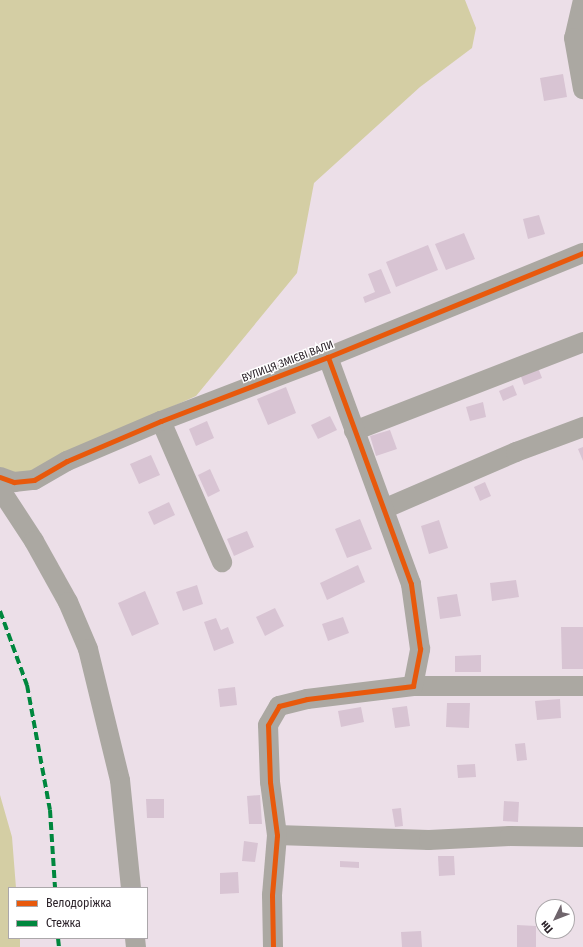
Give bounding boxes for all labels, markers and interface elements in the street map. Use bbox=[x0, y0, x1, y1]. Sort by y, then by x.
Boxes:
street label: ВУЛИЦЯ ЗМІЄВІ ВАЛИ bbox=[240, 338, 336, 386]
legend bbox=[8, 887, 148, 939]
text: Велодоріжка bbox=[46, 896, 112, 910]
north arrow bbox=[535, 899, 575, 939]
text: Стежка bbox=[46, 916, 81, 930]
text: Пн bbox=[538, 918, 556, 936]

